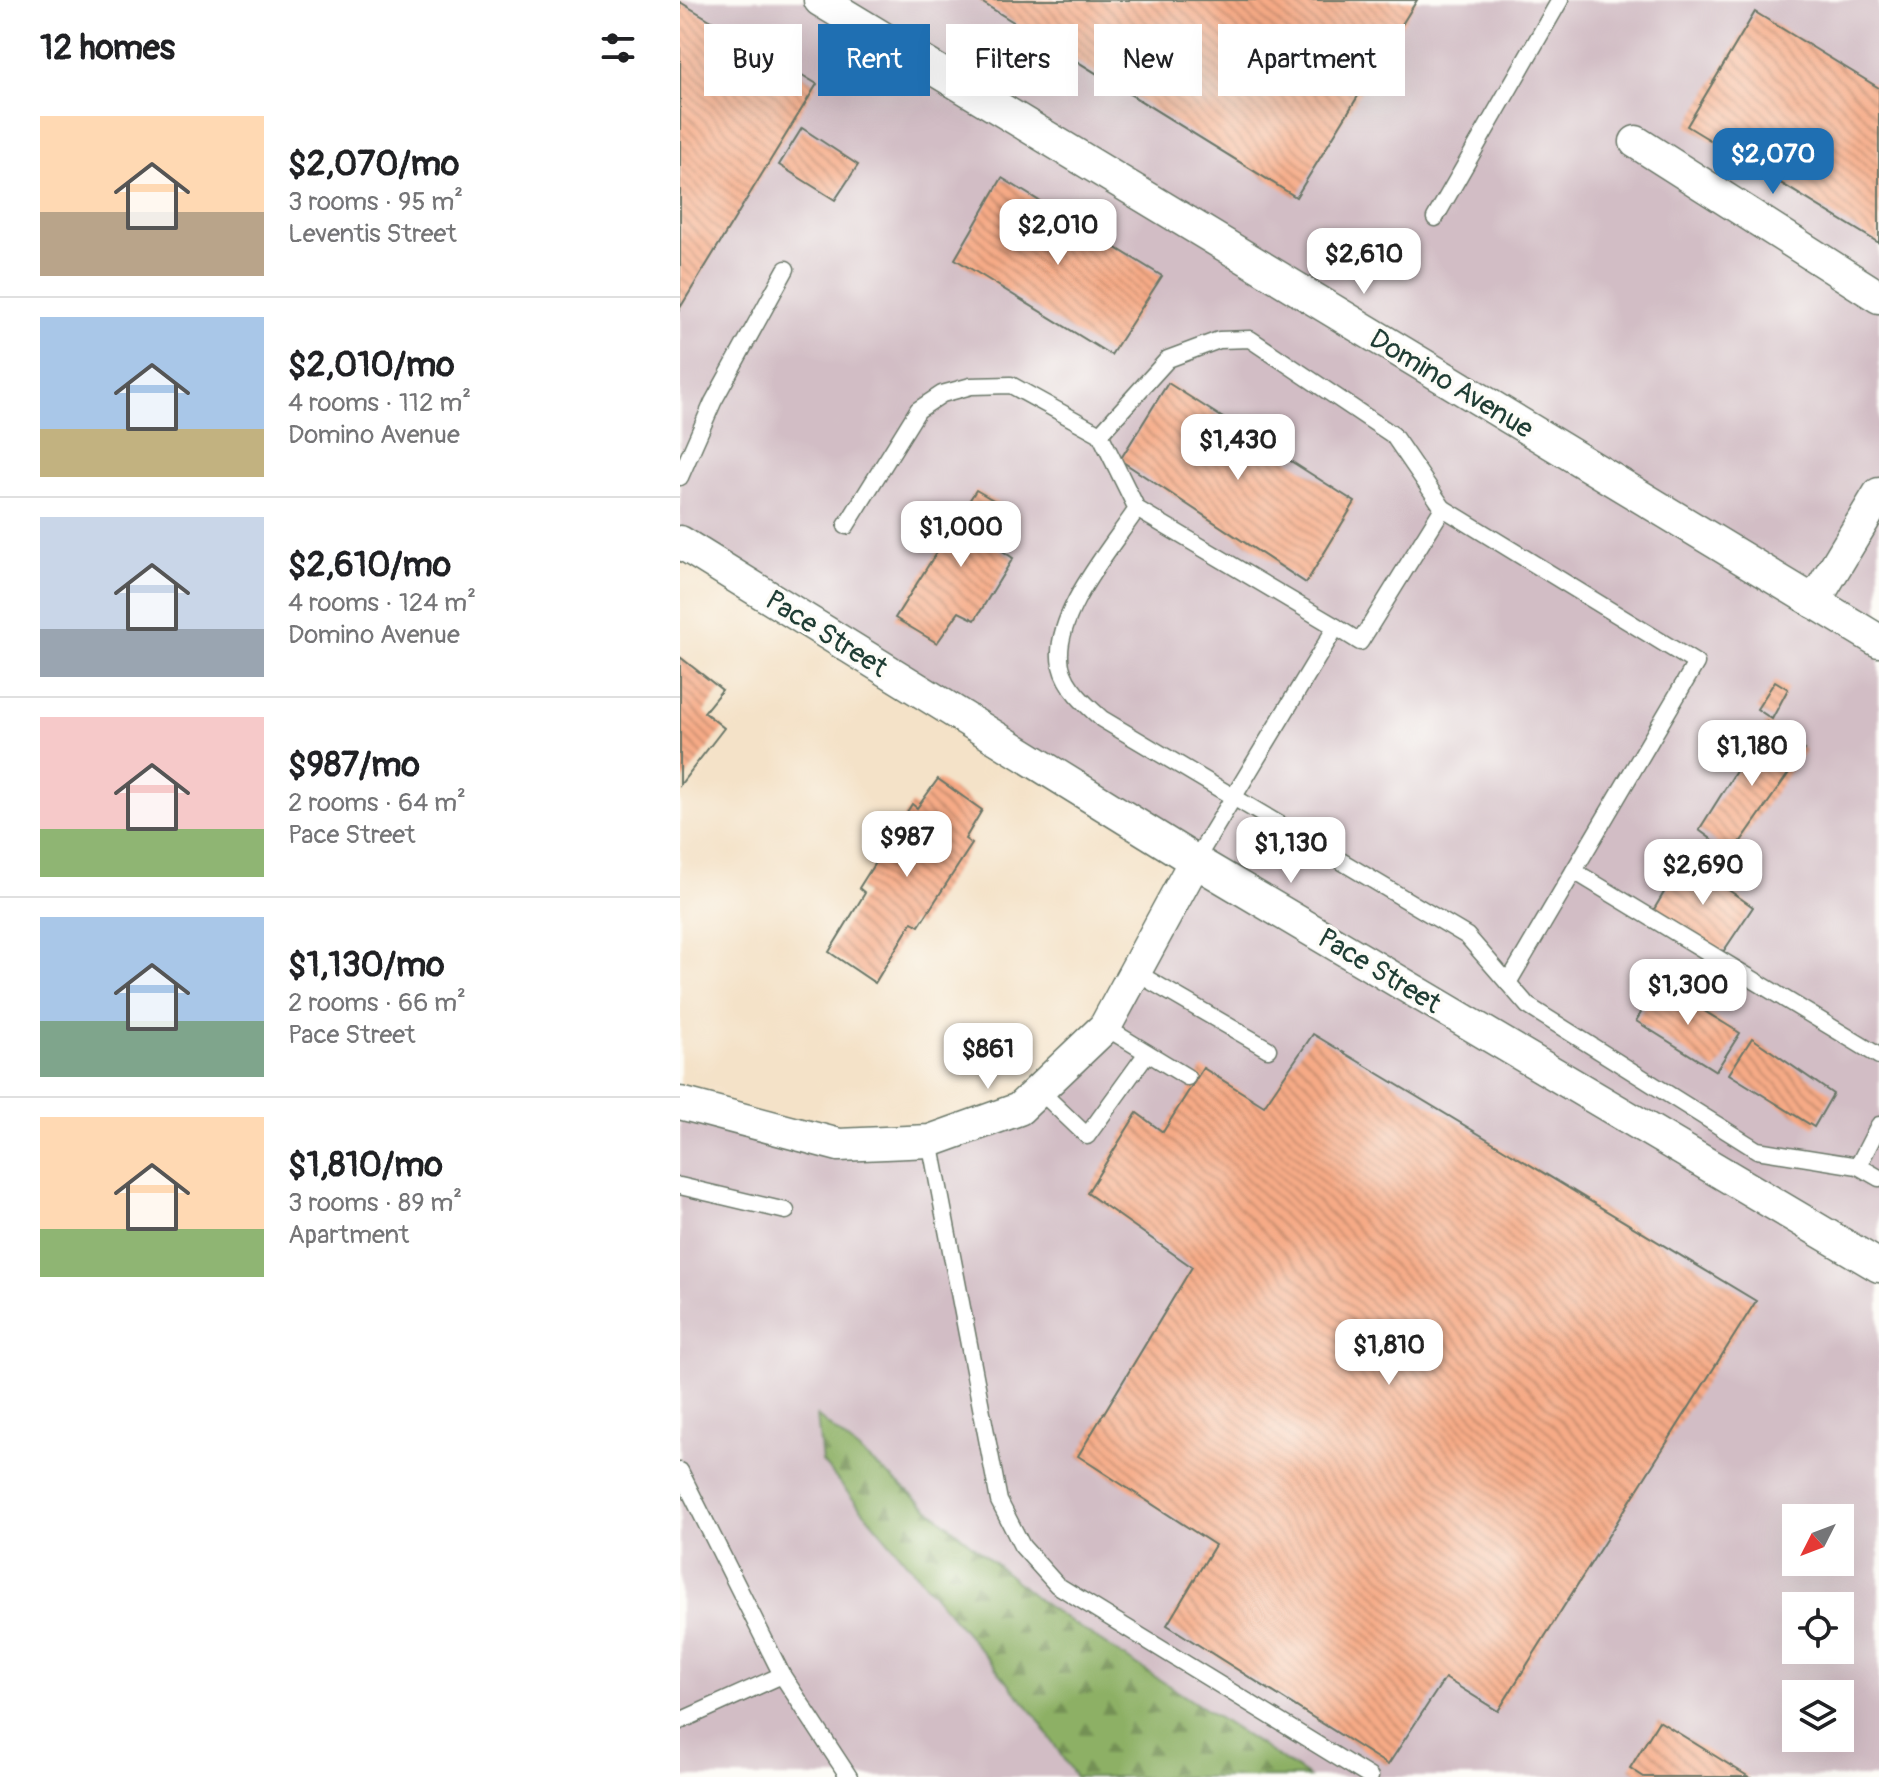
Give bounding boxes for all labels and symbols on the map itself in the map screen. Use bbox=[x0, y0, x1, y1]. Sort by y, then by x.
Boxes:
pin: $2,070 bbox=[1708, 128, 1838, 196]
pin: $2,010 bbox=[993, 199, 1123, 267]
pin: $2,610 bbox=[1299, 228, 1429, 296]
street label: Domino Avenue bbox=[1363, 322, 1540, 447]
pin: $1,430 bbox=[1173, 414, 1303, 482]
pin: $1,000 bbox=[896, 501, 1026, 569]
street label: Pace Street bbox=[759, 583, 894, 686]
pin: $1,180 bbox=[1687, 720, 1817, 788]
pin: $987 bbox=[860, 811, 954, 879]
pin: $1,130 bbox=[1226, 817, 1356, 885]
pin: $2,690 bbox=[1638, 839, 1768, 907]
street label: Pace Street bbox=[1311, 921, 1448, 1022]
pin: $1,300 bbox=[1623, 959, 1753, 1027]
pin: $861 bbox=[941, 1023, 1035, 1091]
pin: $1,810 bbox=[1324, 1319, 1454, 1387]
north arrow bbox=[1782, 1504, 1854, 1576]

